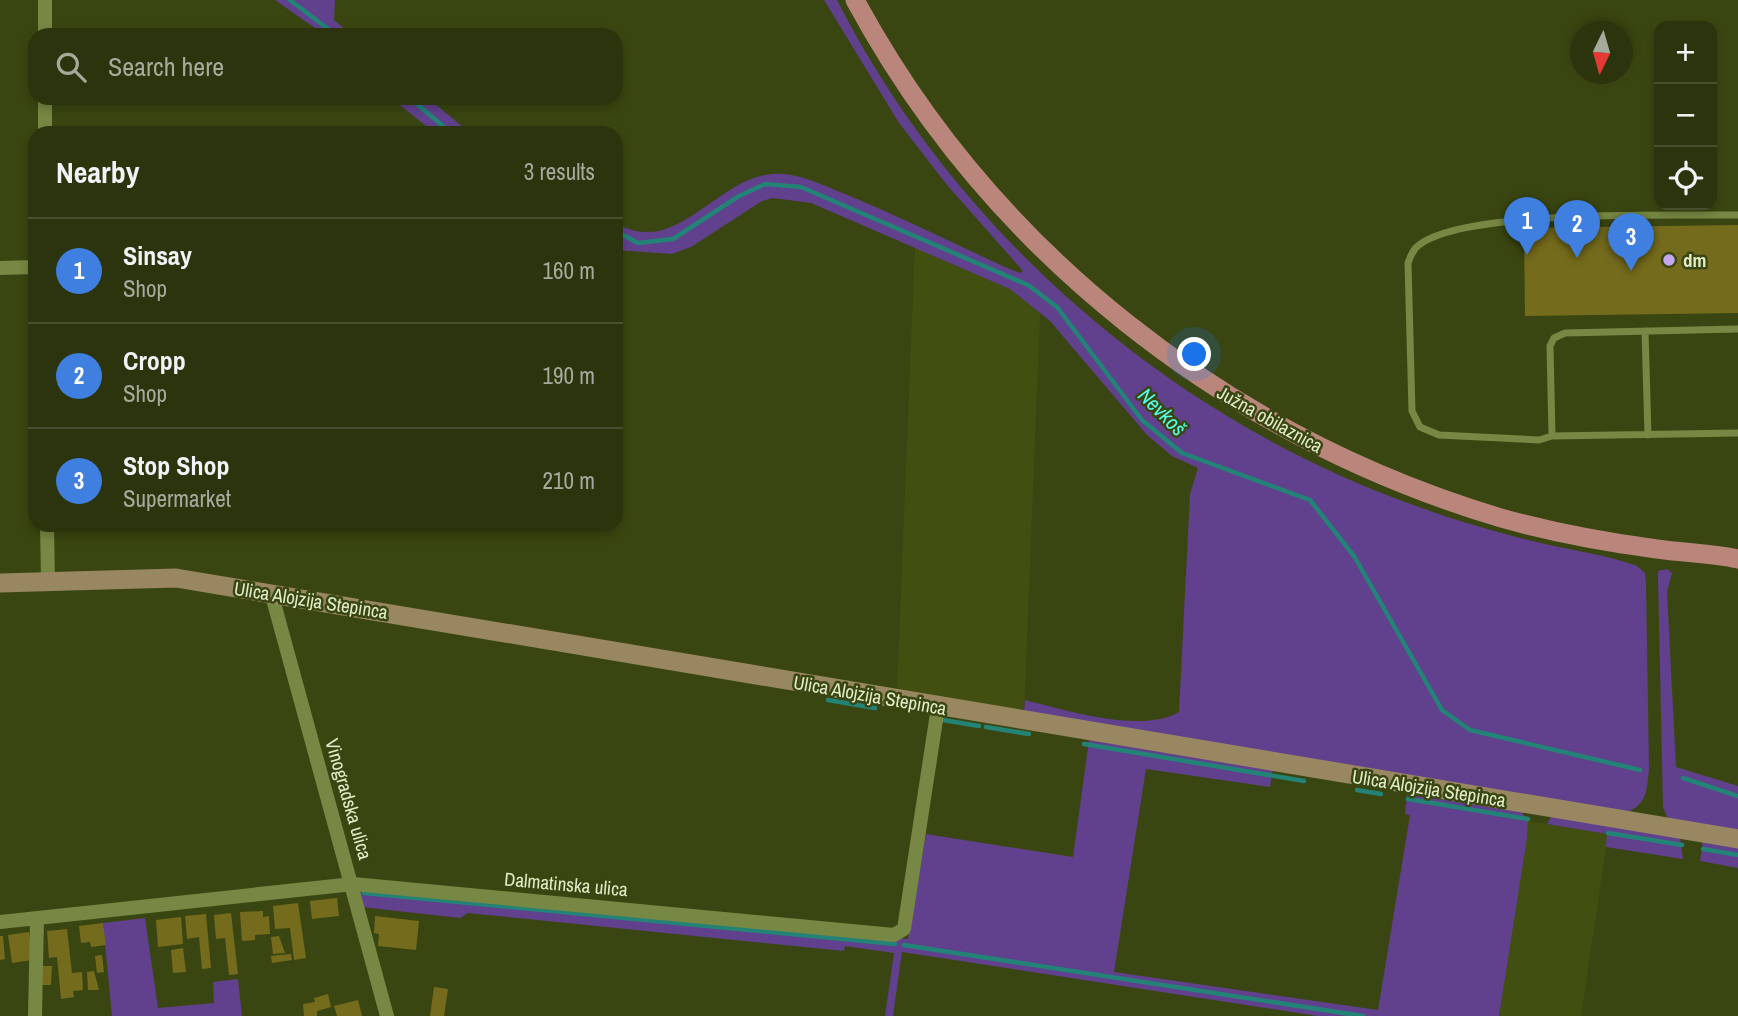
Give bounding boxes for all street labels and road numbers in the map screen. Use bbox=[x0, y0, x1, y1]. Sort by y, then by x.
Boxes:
street label: Južna obilaznica bbox=[1213, 379, 1328, 459]
street label: Ulica Alojzija Stepinca bbox=[232, 575, 390, 625]
street label: Ulica Alojzija Stepinca bbox=[791, 669, 949, 721]
street label: Vinogradska ulica bbox=[319, 736, 379, 863]
street label: Ulica Alojzija Stepinca bbox=[1350, 763, 1508, 813]
street label: Dalmatinska ulica bbox=[503, 866, 629, 902]

